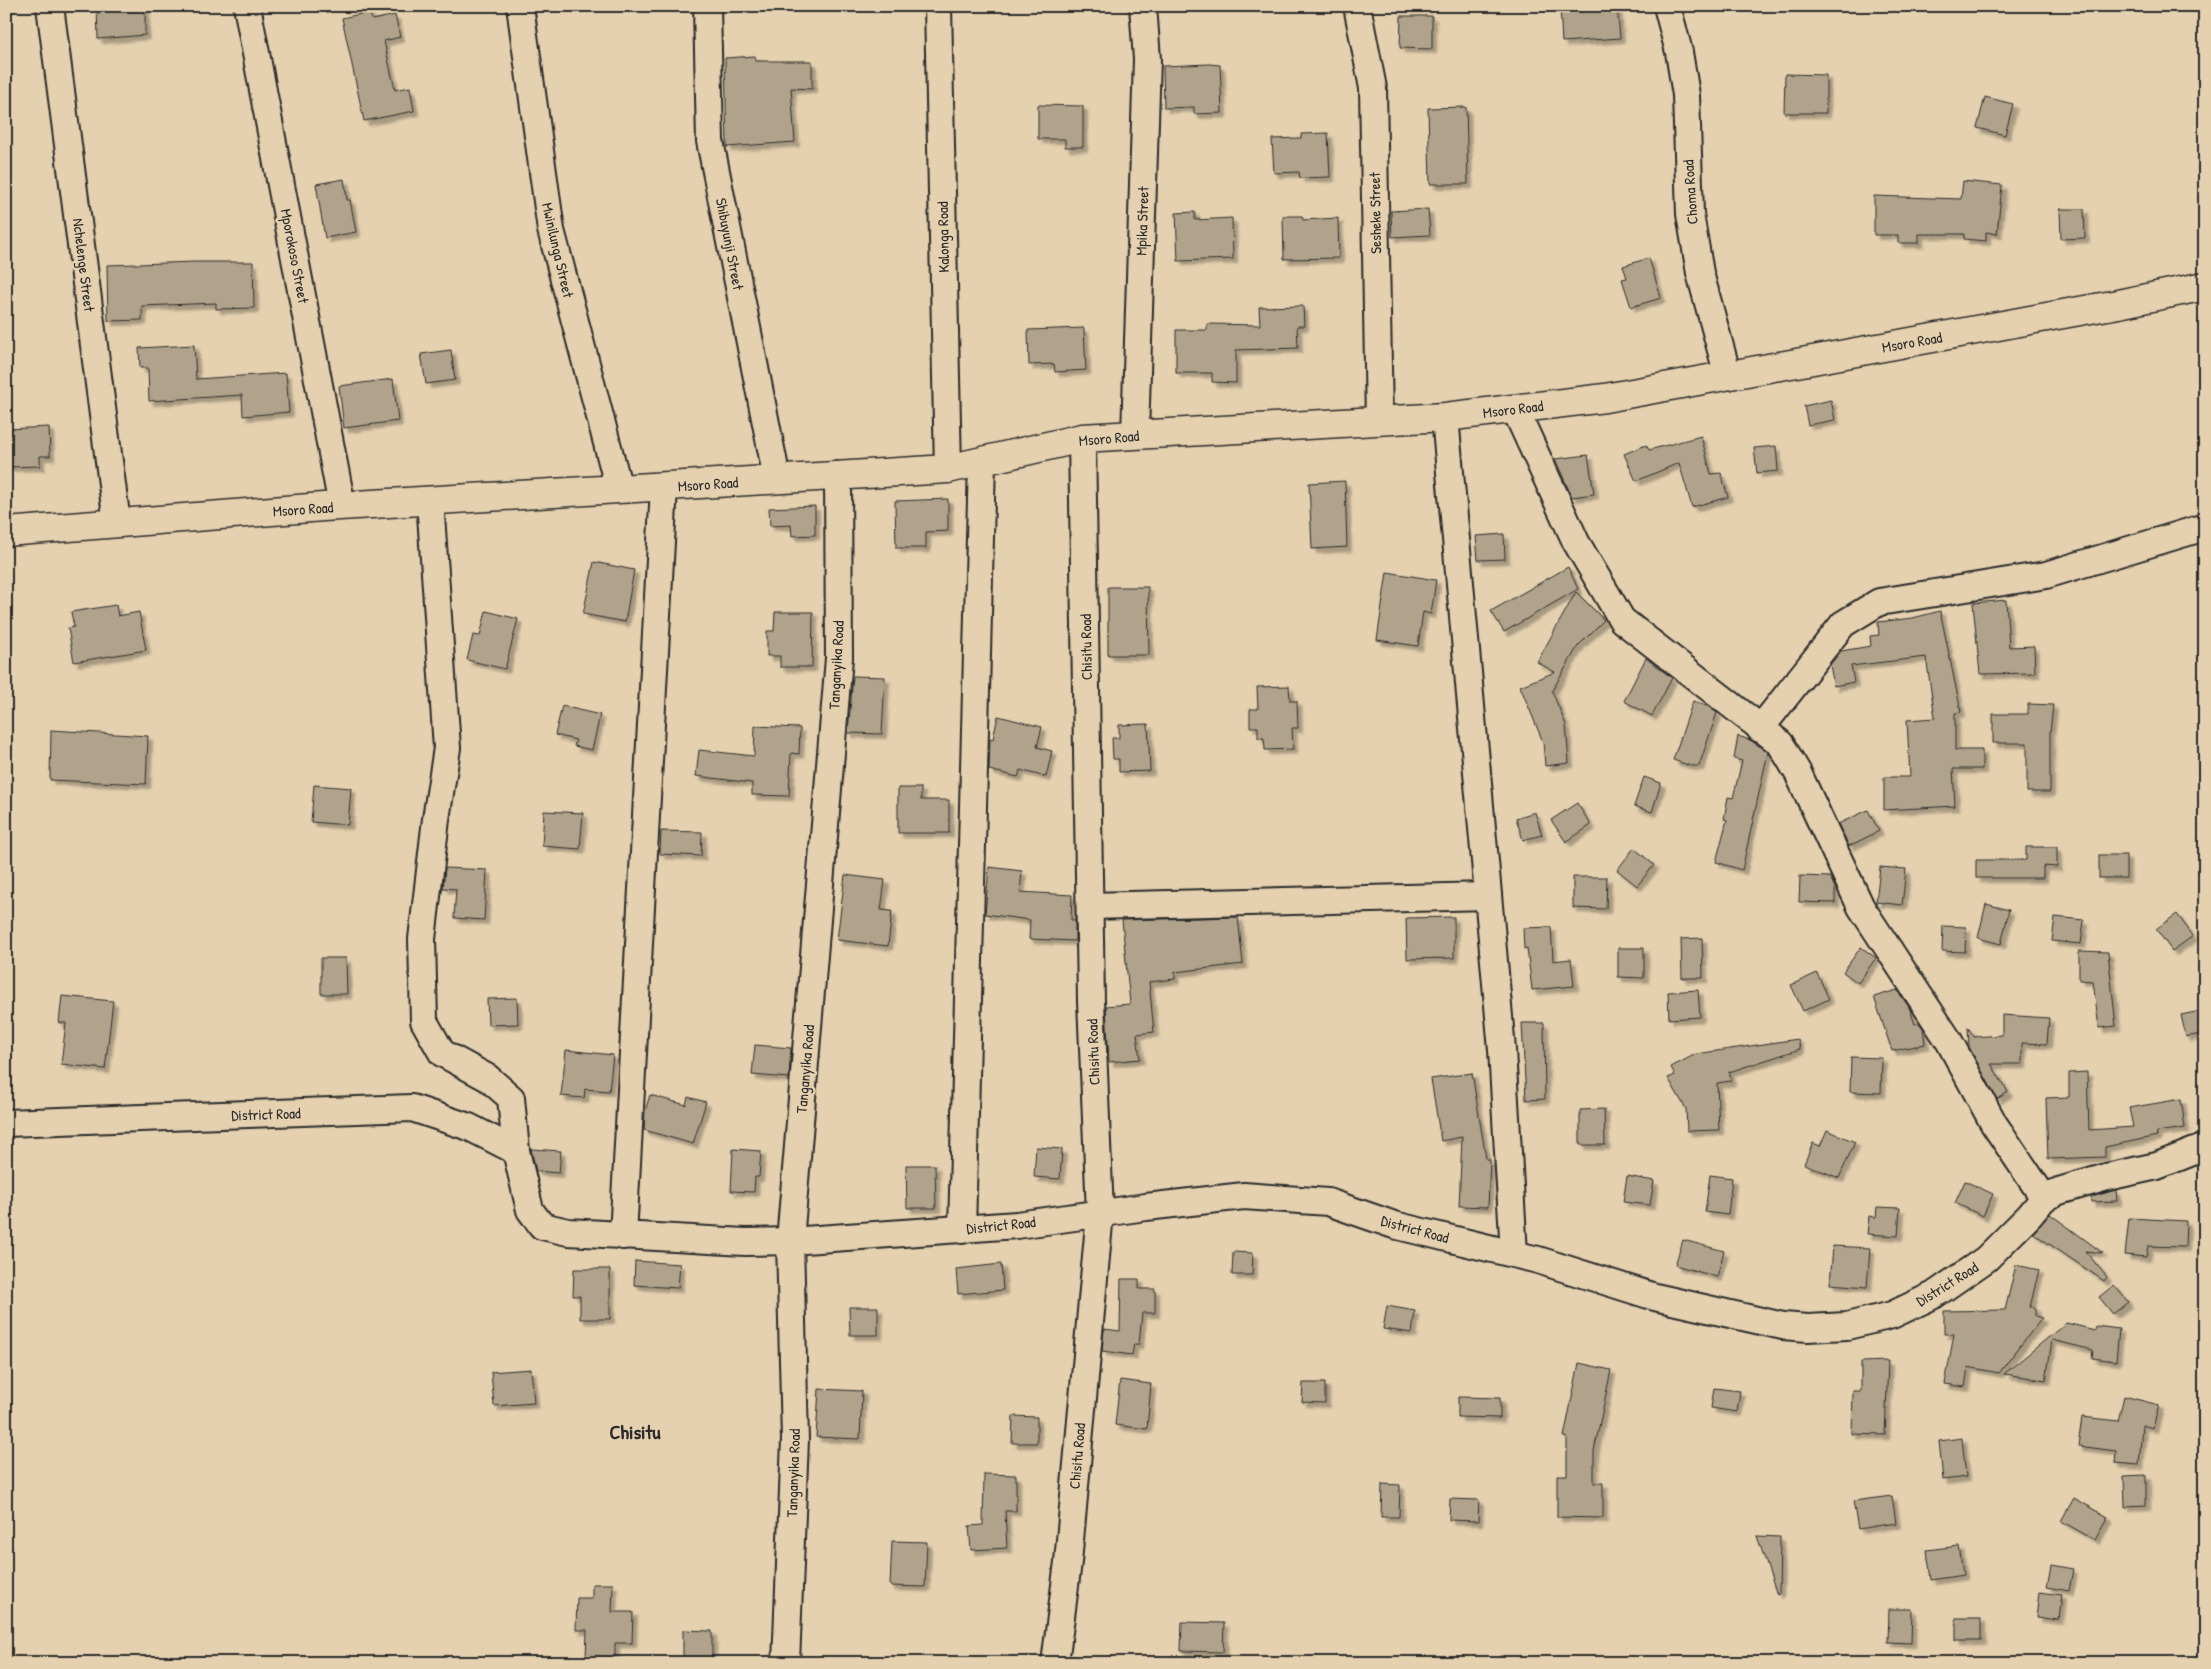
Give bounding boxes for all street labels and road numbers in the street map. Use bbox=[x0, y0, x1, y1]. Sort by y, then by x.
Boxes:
street label: Choma Road bbox=[1677, 159, 1703, 225]
street label: Sesheke Street bbox=[1364, 171, 1386, 254]
street label: Mpika Street bbox=[1130, 185, 1154, 256]
street label: Shibuyunji Street bbox=[711, 196, 749, 293]
street label: Mwinilunga Street bbox=[537, 200, 579, 300]
street label: Kalonga Road bbox=[932, 201, 954, 273]
street label: Mporokoso Street bbox=[276, 207, 315, 306]
street label: Nchelenge Street bbox=[68, 217, 100, 314]
street label: Msoro Road bbox=[1880, 326, 1944, 358]
street label: Msoro Road bbox=[1482, 395, 1544, 423]
street label: Msoro Road bbox=[1078, 425, 1140, 451]
street label: Msoro Road bbox=[677, 471, 739, 497]
street label: Msoro Road bbox=[272, 496, 334, 522]
street label: Chisitu Road bbox=[1075, 614, 1097, 680]
street label: Tanganyika Road bbox=[823, 620, 849, 710]
street label: Chisitu Road bbox=[1081, 1018, 1105, 1085]
street label: Tanganyika Road bbox=[791, 1024, 819, 1114]
street label: District Road bbox=[231, 1102, 301, 1126]
street label: District Road bbox=[1379, 1210, 1451, 1248]
street label: District Road bbox=[965, 1211, 1037, 1239]
street label: District Road bbox=[1912, 1257, 1982, 1311]
street label: Chisitu Road bbox=[1064, 1422, 1090, 1490]
street label: Tanganyika Road bbox=[781, 1428, 805, 1518]

